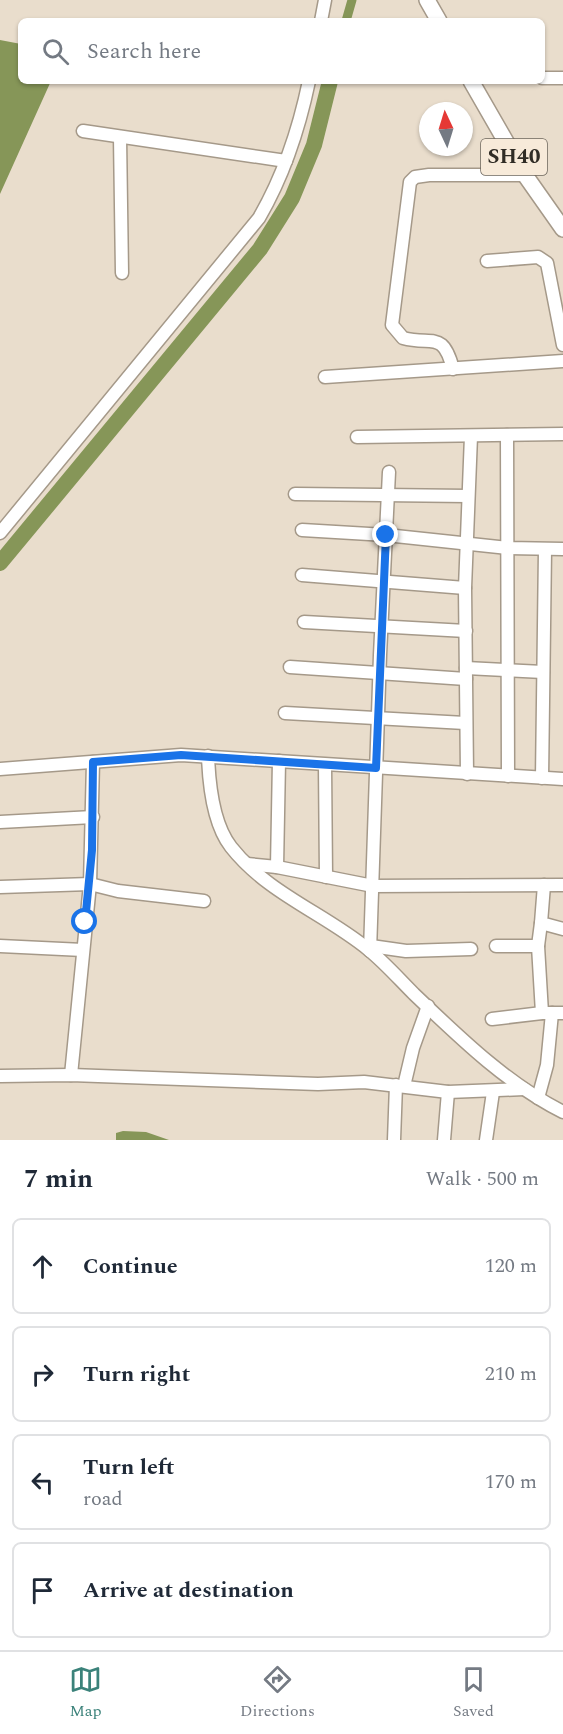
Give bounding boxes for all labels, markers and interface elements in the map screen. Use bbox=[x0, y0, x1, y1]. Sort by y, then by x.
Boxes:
search box bbox=[18, 18, 545, 84]
icon: search bbox=[39, 35, 72, 68]
text: Search here bbox=[87, 35, 201, 68]
north arrow bbox=[419, 102, 473, 156]
road number: SH40 bbox=[481, 139, 547, 175]
route end bbox=[372, 521, 398, 547]
route start bbox=[71, 908, 97, 934]
text: 7 min bbox=[24, 1159, 93, 1199]
text: Walk · 500 m bbox=[426, 1164, 539, 1194]
icon: ahead bbox=[26, 1250, 59, 1283]
text: Continue bbox=[83, 1250, 178, 1283]
text: 120 m bbox=[485, 1251, 537, 1281]
icon: right bbox=[26, 1358, 59, 1391]
text: Turn right bbox=[83, 1358, 190, 1391]
text: 210 m bbox=[485, 1359, 537, 1389]
text: Turn left bbox=[83, 1451, 175, 1484]
icon: left bbox=[26, 1466, 59, 1499]
text: 170 m bbox=[485, 1467, 537, 1497]
text: road bbox=[83, 1484, 123, 1514]
icon: arrive bbox=[26, 1574, 59, 1607]
text: Arrive at destination bbox=[83, 1574, 294, 1607]
tab: Map bbox=[69, 1663, 102, 1723]
tab: Directions bbox=[240, 1663, 315, 1723]
tab: Saved bbox=[453, 1663, 494, 1723]

